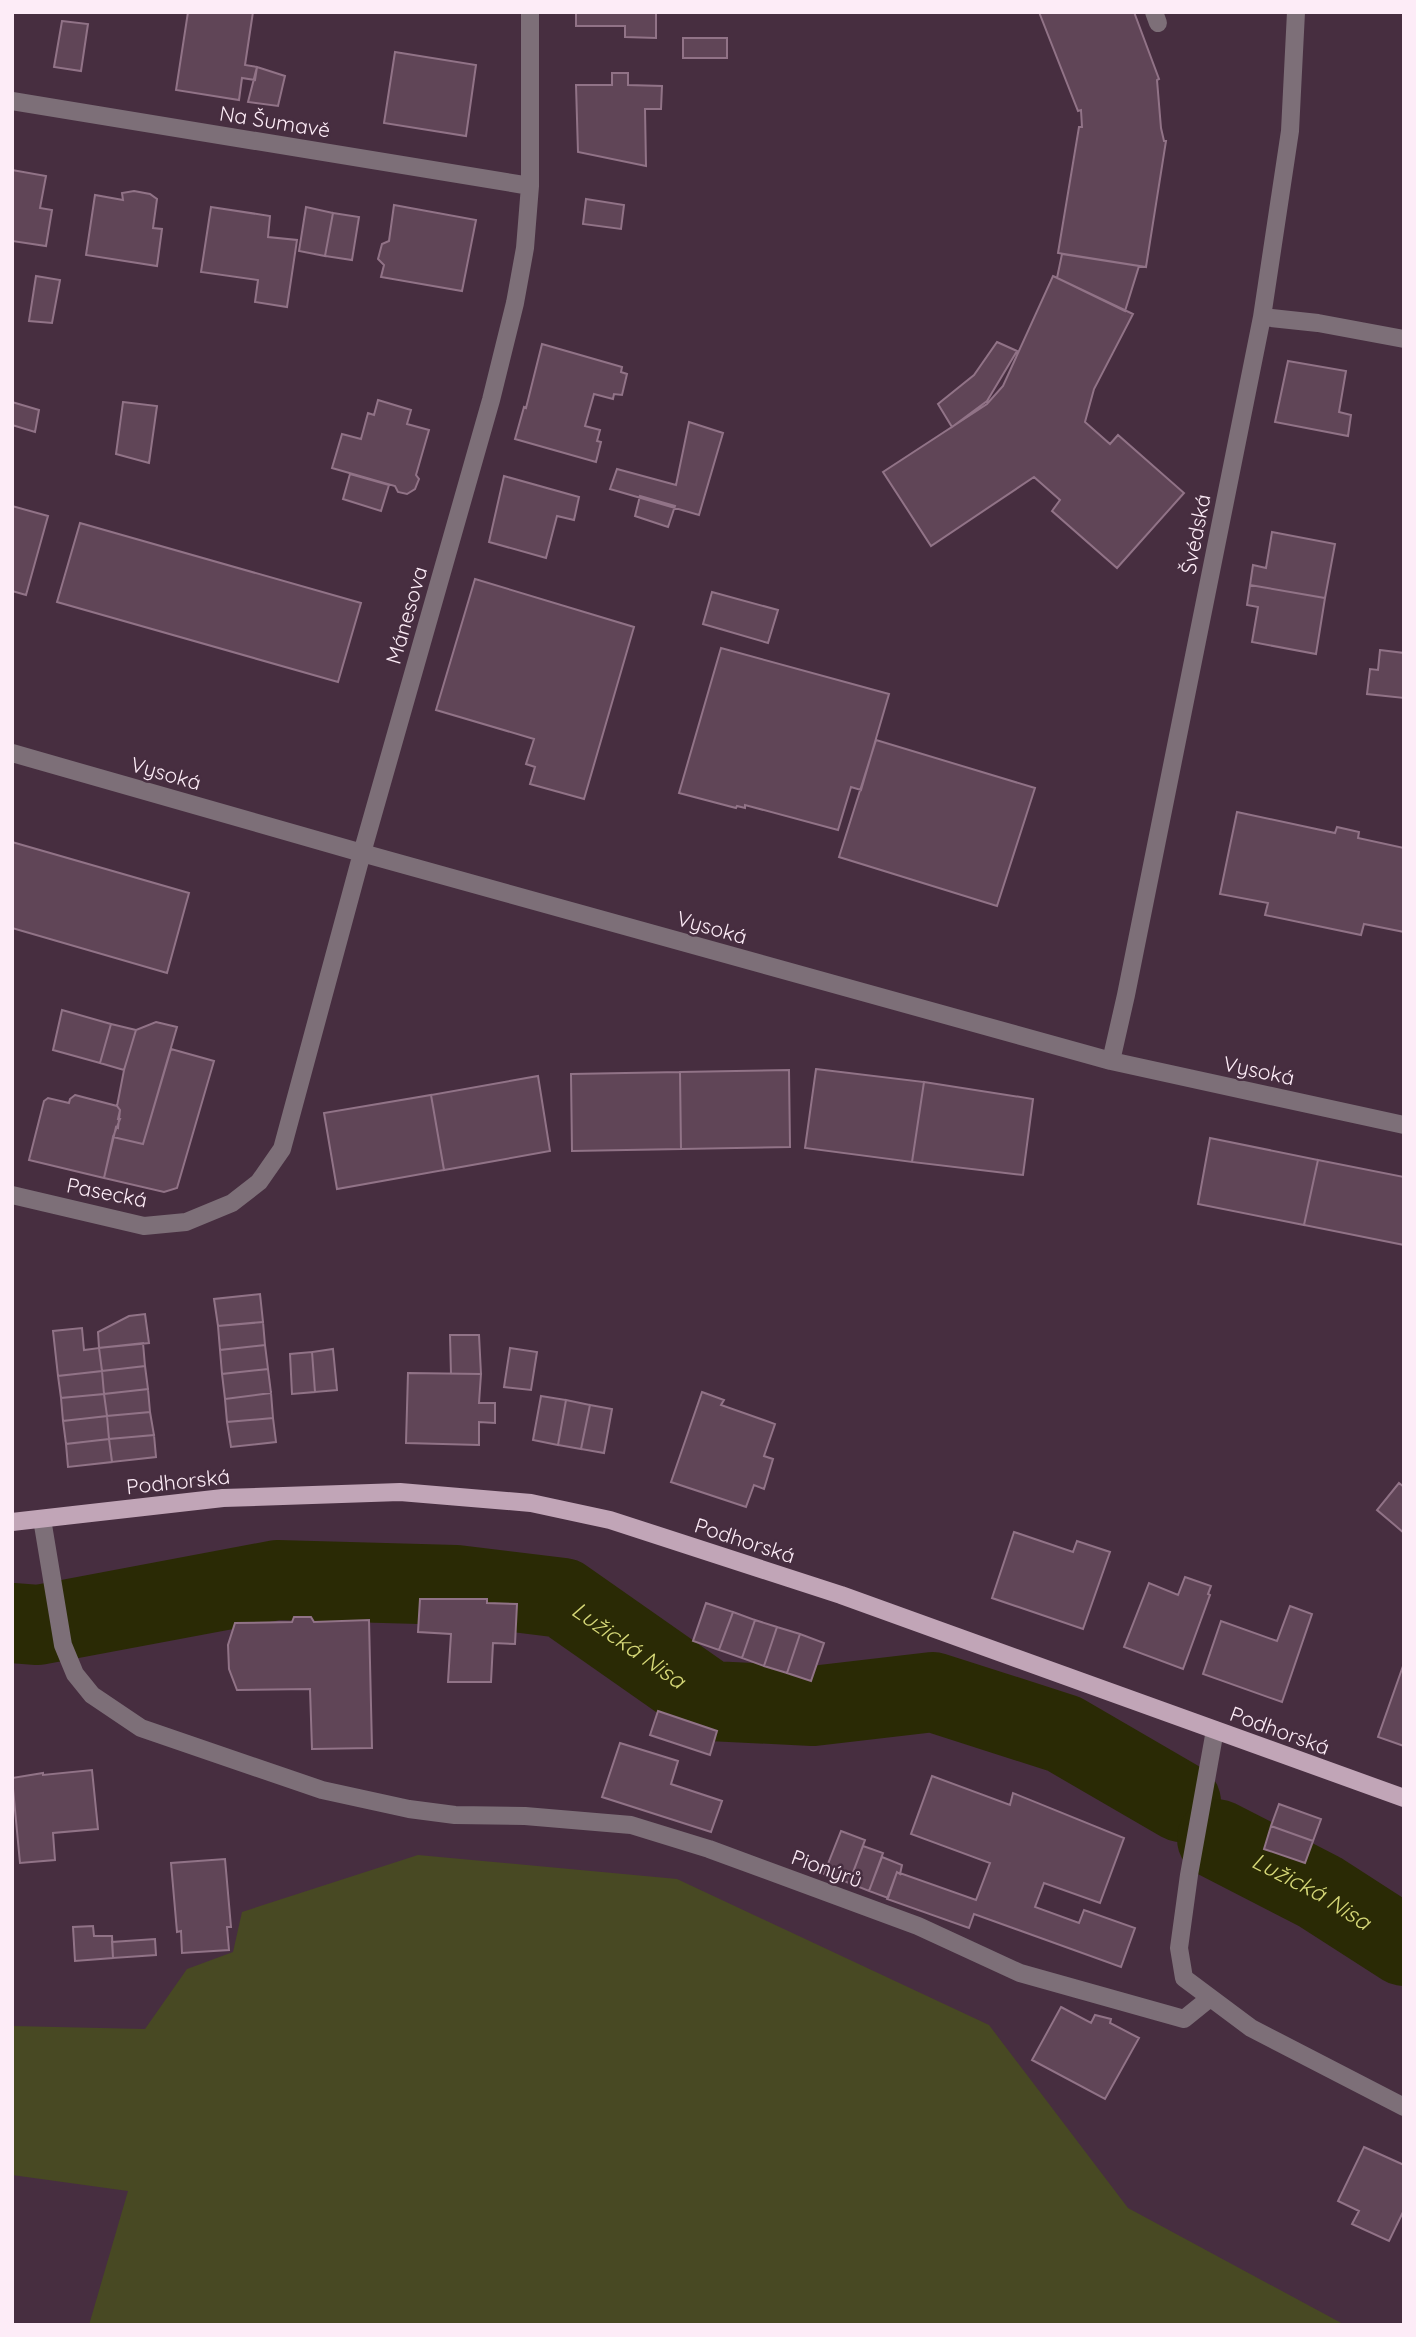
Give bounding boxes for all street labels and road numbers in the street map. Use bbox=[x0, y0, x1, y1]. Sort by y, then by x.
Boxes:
street label: Na Šumavě bbox=[218, 99, 332, 143]
street label: Švédská bbox=[1174, 492, 1216, 576]
street label: Mánesova bbox=[380, 563, 432, 667]
street label: Vysoká bbox=[128, 751, 204, 795]
street label: Vysoká bbox=[674, 905, 750, 949]
street label: Vysoká bbox=[1221, 1050, 1297, 1090]
street label: Pasecká bbox=[64, 1171, 150, 1213]
street label: Podhorská bbox=[125, 1463, 231, 1499]
street label: Podhorská bbox=[691, 1512, 799, 1568]
street label: Podhorská bbox=[1227, 1700, 1333, 1760]
street label: Pionýrů bbox=[788, 1843, 866, 1893]

